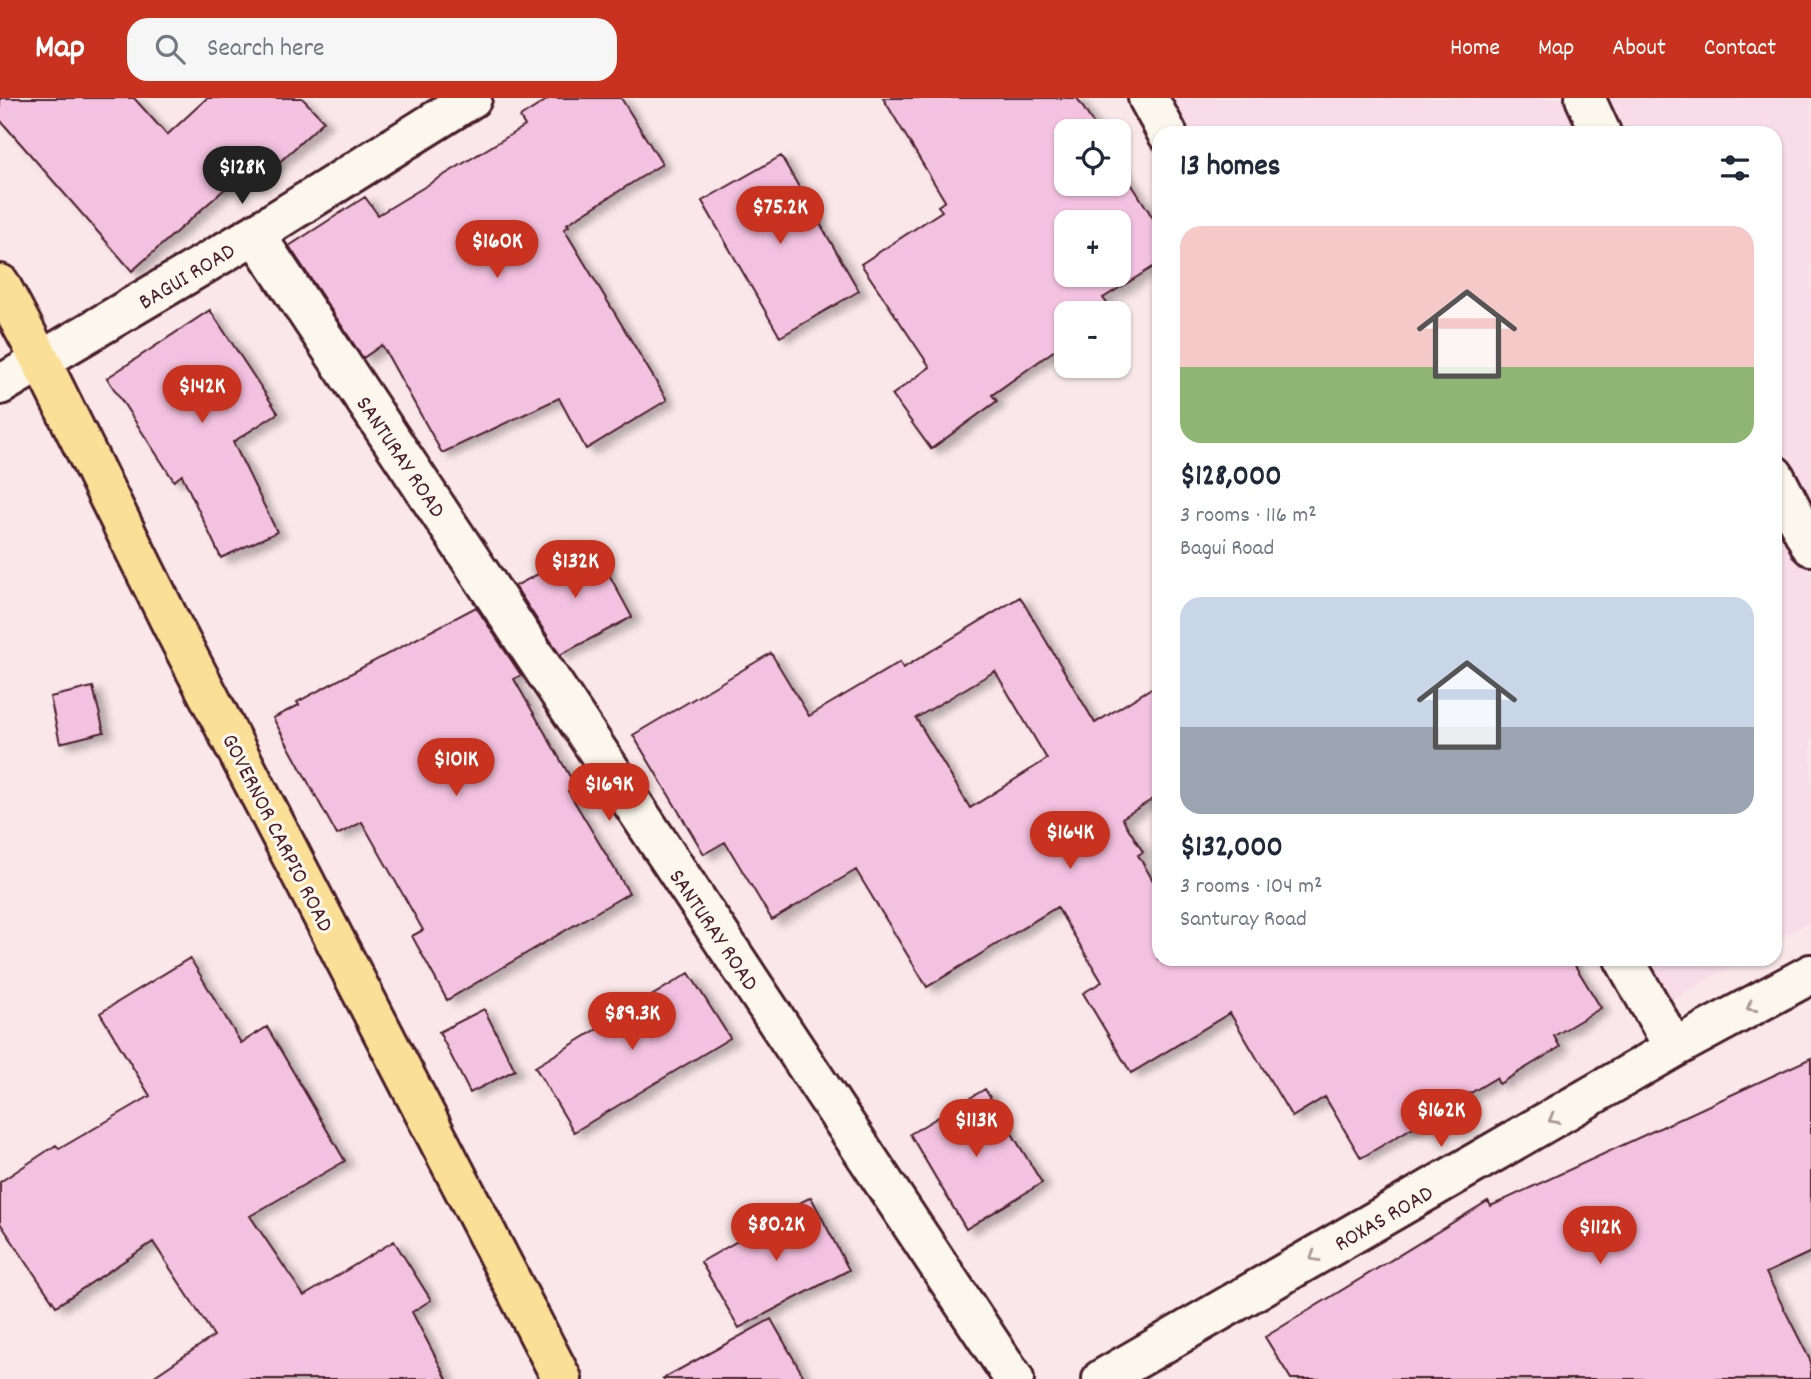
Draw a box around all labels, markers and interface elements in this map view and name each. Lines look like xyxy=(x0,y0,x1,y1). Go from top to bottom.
search box xyxy=(127,18,617,81)
text: Map xyxy=(35,26,85,73)
icon: search xyxy=(151,30,189,68)
text: Search here xyxy=(207,31,325,68)
text: Home xyxy=(1450,32,1500,66)
text: Map xyxy=(1538,32,1574,66)
text: About xyxy=(1612,32,1666,66)
text: Contact xyxy=(1704,32,1776,66)
map controls xyxy=(1054,119,1131,378)
button: locate xyxy=(1054,119,1131,196)
pin: $128K xyxy=(193,146,291,206)
text: 13 homes xyxy=(1180,147,1280,190)
icon: filters xyxy=(1716,149,1754,187)
text: $128K xyxy=(219,152,265,185)
pin: $75.2K xyxy=(723,186,837,246)
text: $75.2K xyxy=(752,192,808,225)
button: + xyxy=(1054,210,1131,287)
pin: $160K xyxy=(448,220,546,280)
text: $160K xyxy=(471,226,523,259)
street label: BAGUI ROAD xyxy=(133,236,242,320)
icon: home xyxy=(1404,271,1530,397)
button: − xyxy=(1054,301,1131,378)
pin: $142K xyxy=(153,366,251,425)
text: $142K xyxy=(179,371,225,404)
street label: SANTURAY ROAD xyxy=(346,390,452,526)
text: $128,000 xyxy=(1180,457,1282,500)
text: 3 rooms · 116 m² xyxy=(1180,500,1317,533)
text: Bagui Road xyxy=(1180,533,1274,566)
pin: $132K xyxy=(526,540,624,600)
text: $132K xyxy=(551,546,599,579)
icon: home xyxy=(1404,642,1530,768)
street label: GOVERNOR CARPIO ROAD xyxy=(212,729,340,939)
pin: $101K xyxy=(407,738,505,798)
text: $101K xyxy=(434,744,478,777)
pin: $169K xyxy=(560,764,658,823)
text: $169K xyxy=(584,769,634,802)
pin: $164K xyxy=(1021,812,1119,871)
text: $164K xyxy=(1046,817,1094,850)
text: $132,000 xyxy=(1180,828,1283,871)
street label: SANTURAY ROAD xyxy=(659,863,765,999)
text: 3 rooms · 104 m² xyxy=(1180,871,1322,904)
text: Santuray Road xyxy=(1180,904,1307,937)
pin: $89.3K xyxy=(575,992,689,1052)
text: $89.3K xyxy=(604,998,660,1031)
one-way arrow xyxy=(1746,998,1758,1012)
pin: $162K xyxy=(1392,1090,1490,1149)
text: $162K xyxy=(1417,1095,1465,1128)
pin: $113K xyxy=(927,1100,1025,1159)
text: $113K xyxy=(955,1105,997,1138)
one-way arrow xyxy=(1548,1110,1561,1123)
street label: ROXAS ROAD xyxy=(1329,1178,1440,1262)
pin: $80.2K xyxy=(719,1204,833,1263)
pin: $112K xyxy=(1551,1206,1649,1266)
text: $80.2K xyxy=(747,1209,805,1242)
text: $112K xyxy=(1579,1212,1621,1245)
one-way arrow xyxy=(1308,1249,1321,1262)

